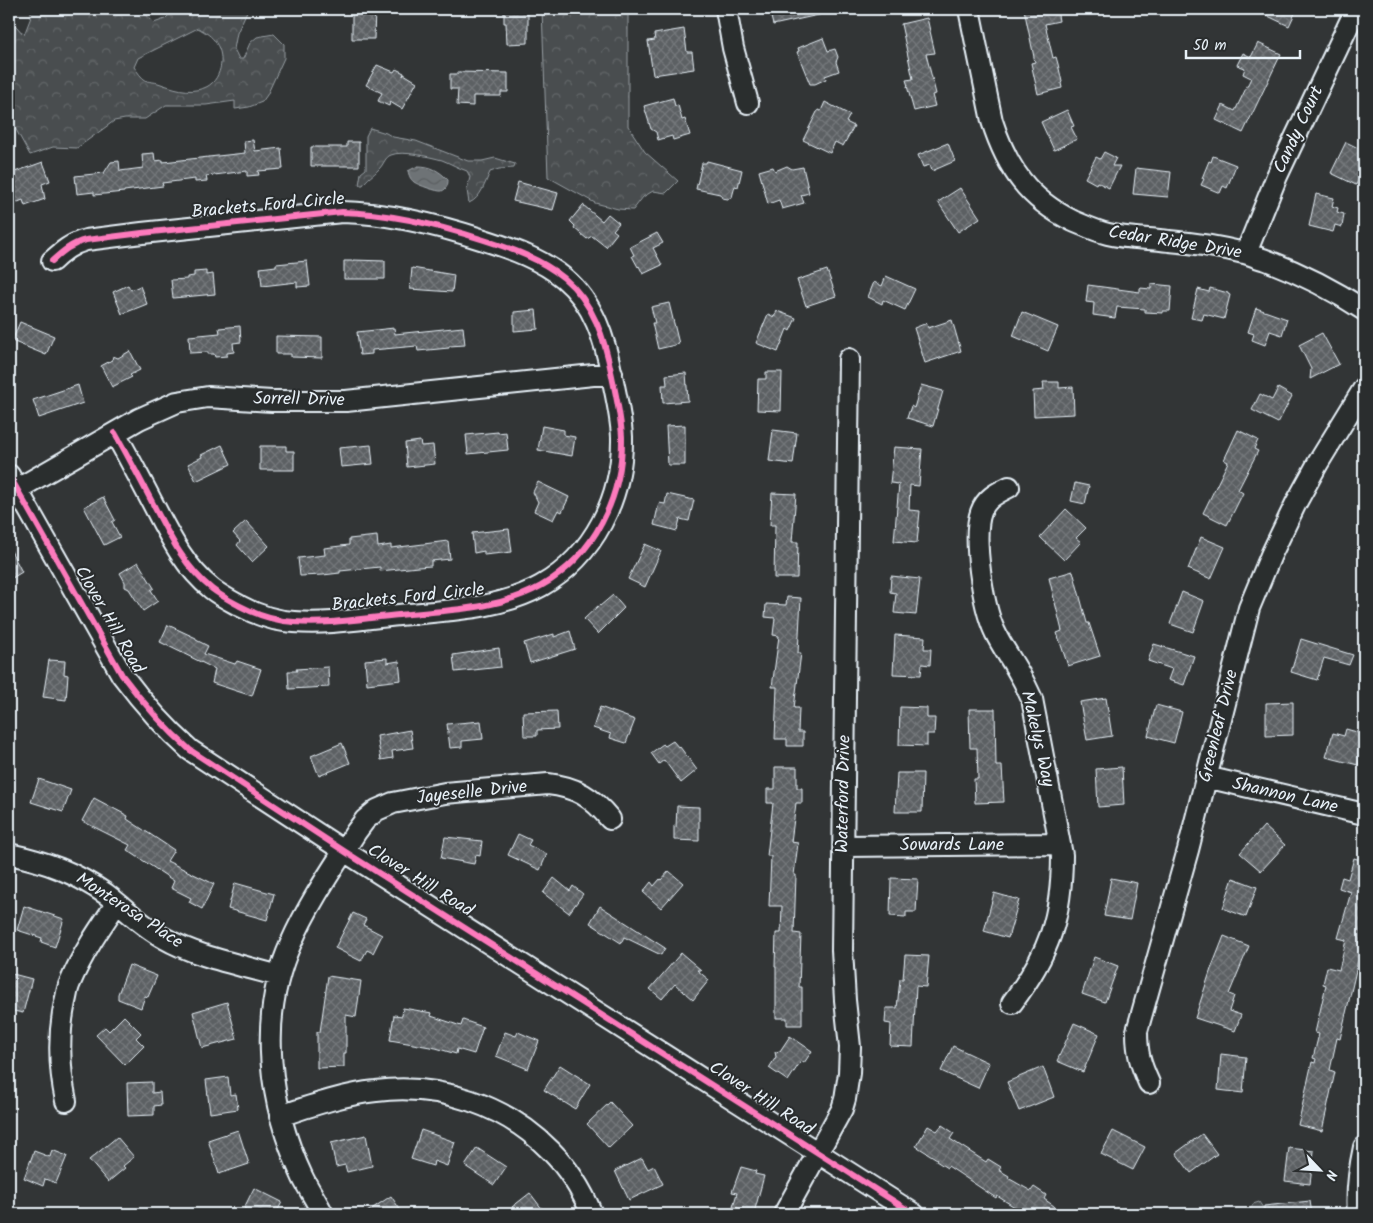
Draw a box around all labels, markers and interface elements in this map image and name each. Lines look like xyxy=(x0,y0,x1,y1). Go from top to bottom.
scale bar xyxy=(1186,28,1299,60)
text: 50 m xyxy=(1193,34,1227,58)
street label: Candy Court xyxy=(1266,80,1332,179)
street label: Brackets Ford Circle xyxy=(190,185,346,227)
street label: Cedar Ridge Drive xyxy=(1106,218,1244,268)
street label: Sorrell Drive xyxy=(253,385,345,415)
street label: Clover Hill Road xyxy=(66,560,152,680)
street label: Brackets Ford Circle xyxy=(330,576,486,620)
street label: Greenleaf Drive xyxy=(1191,667,1247,785)
street label: Makelys Way xyxy=(1012,688,1062,790)
street label: Waterford Drive xyxy=(828,735,860,853)
street label: Shannon Lane xyxy=(1229,770,1341,822)
street label: Jayeselle Drive xyxy=(415,773,529,813)
street label: Sowards Lane xyxy=(900,831,1004,860)
street label: Clover Hill Road xyxy=(361,837,480,926)
street label: Monterosa Place xyxy=(69,865,189,957)
street label: Clover Hill Road xyxy=(702,1054,820,1145)
north arrow xyxy=(1296,1146,1346,1196)
text: N xyxy=(1319,1166,1343,1184)

